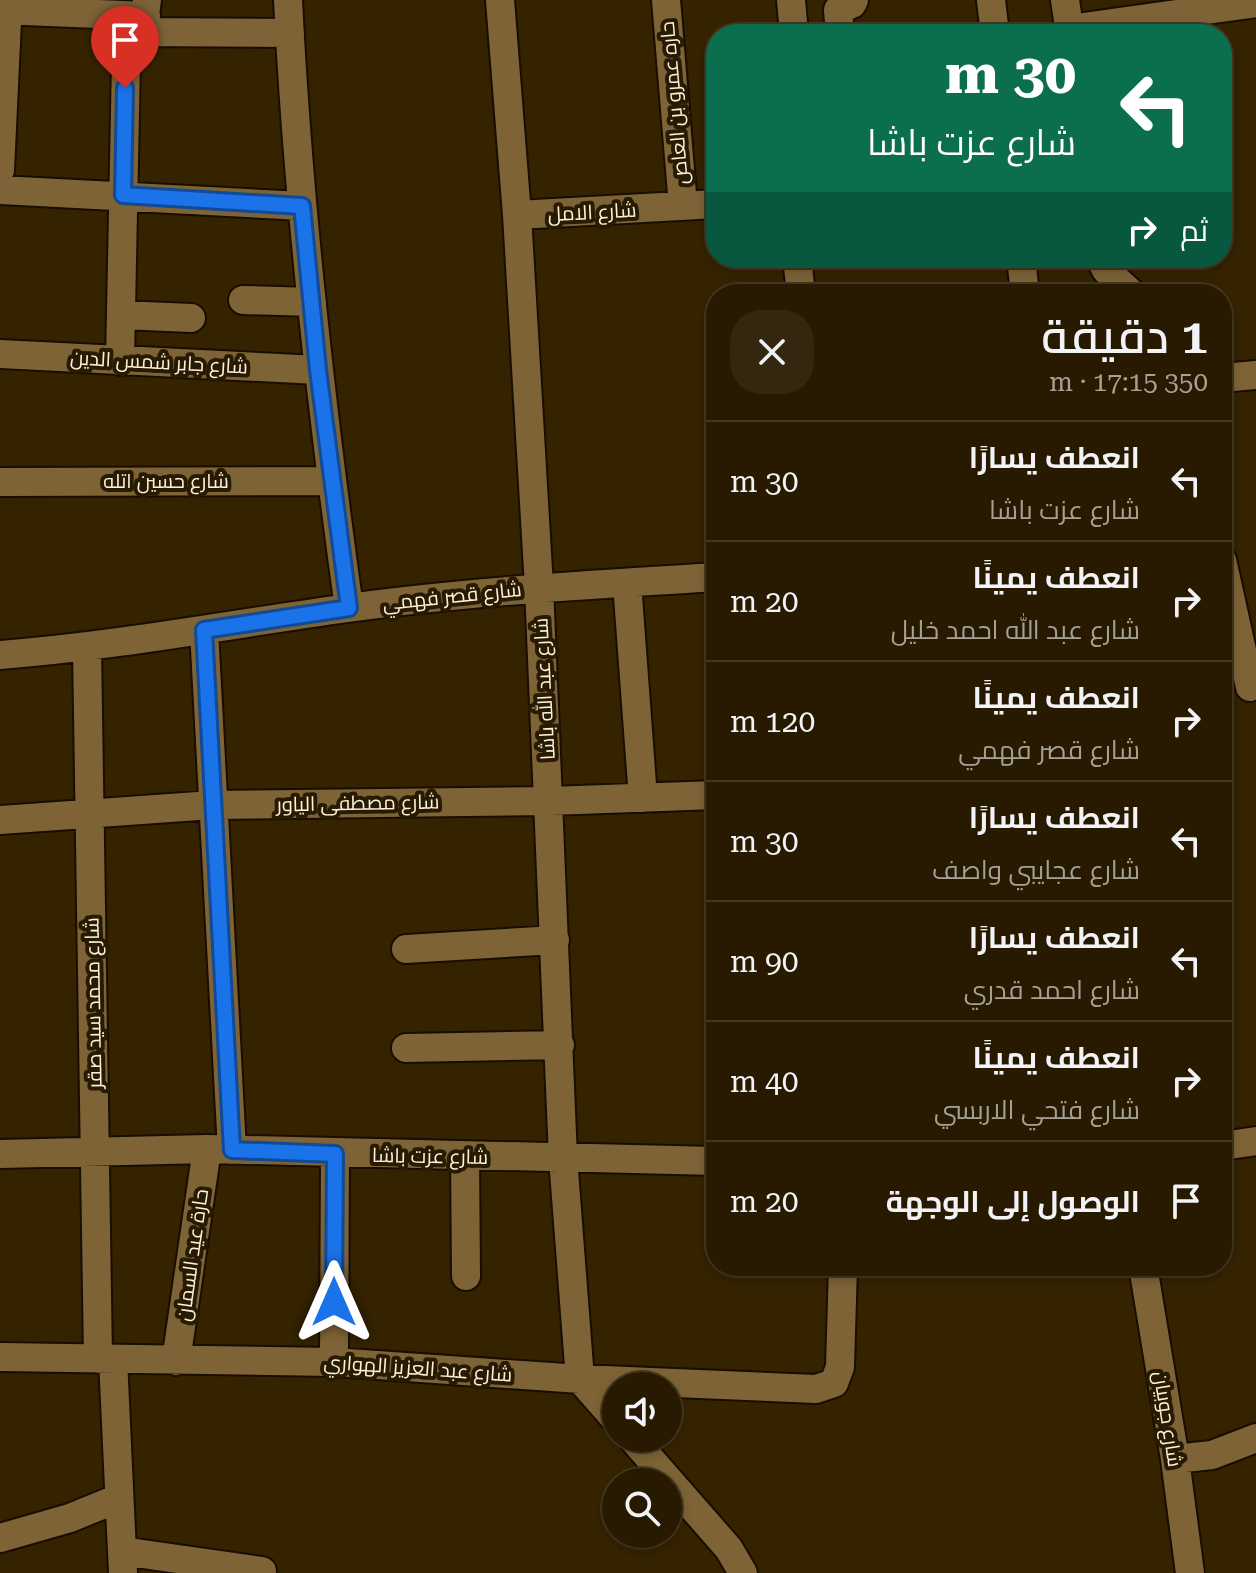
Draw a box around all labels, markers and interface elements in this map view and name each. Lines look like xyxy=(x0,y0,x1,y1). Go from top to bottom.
pin xyxy=(91,6,159,88)
icon: arrive xyxy=(103,18,147,62)
street label: حاره عمرو بن العاص xyxy=(655,20,694,186)
text: 30 m xyxy=(945,41,1076,107)
icon: left xyxy=(1104,56,1208,160)
text: شارع عزت باشا xyxy=(867,122,1076,164)
street label: شارع الامل xyxy=(547,198,637,228)
icon: right xyxy=(1120,208,1164,252)
text: ثم xyxy=(1180,213,1208,248)
text: 1 دقيقة xyxy=(1041,309,1208,365)
button: close xyxy=(730,310,814,394)
street label: شارع جابر شمس الدين xyxy=(69,345,249,381)
text: 350 m · 17:15 xyxy=(1049,367,1208,397)
text: انعطف يسارًا xyxy=(969,440,1140,475)
icon: left xyxy=(1164,459,1208,503)
text: 30 m xyxy=(730,464,799,499)
street label: شارع حسين اتله xyxy=(103,469,229,495)
text: شارع عزت باشا xyxy=(989,495,1140,525)
text: انعطف يمينًا xyxy=(972,560,1140,595)
street label: شارع قصر فهمي xyxy=(381,577,523,619)
icon: right xyxy=(1164,579,1208,623)
text: 20 m xyxy=(730,584,799,619)
text: شارع عبد الله احمد خليل xyxy=(891,615,1140,645)
street label: شارع عبد الله باشا xyxy=(527,617,562,761)
text: انعطف يمينًا xyxy=(972,680,1140,715)
icon: right xyxy=(1164,699,1208,743)
text: 120 m xyxy=(730,704,815,739)
text: شارع قصر فهمي xyxy=(958,735,1140,765)
street label: شارع مصطفى الياور xyxy=(275,790,440,818)
text: انعطف يسارًا xyxy=(969,800,1140,835)
icon: left xyxy=(1164,819,1208,863)
text: 30 m xyxy=(730,824,799,859)
text: شارع عجايبي واصف xyxy=(932,855,1140,885)
street label: شارع محمد سيد صقر xyxy=(80,917,109,1090)
text: انعطف يسارًا xyxy=(969,920,1140,955)
icon: left xyxy=(1164,939,1208,983)
text: 90 m xyxy=(730,944,799,979)
text: شارع احمد قدري xyxy=(964,975,1140,1005)
text: انعطف يمينًا xyxy=(972,1040,1140,1075)
icon: right xyxy=(1164,1059,1208,1103)
text: 40 m xyxy=(730,1064,799,1099)
text: شارع فتحي الاربسي xyxy=(934,1095,1140,1125)
street label: شارع عزت باشا xyxy=(372,1143,488,1171)
icon: arrive xyxy=(1164,1179,1208,1223)
text: 20 m xyxy=(730,1184,799,1219)
text: الوصول إلى الوجهة xyxy=(886,1184,1140,1219)
street label: حارة عيد السمان xyxy=(171,1187,214,1323)
position arrow xyxy=(292,1260,376,1344)
street label: شارع عبد العزيز الهواري xyxy=(323,1349,513,1391)
street label: شارع جوبيان xyxy=(1147,1369,1187,1469)
map controls xyxy=(602,1372,682,1548)
button: sound xyxy=(602,1372,682,1452)
button: search xyxy=(602,1468,682,1548)

